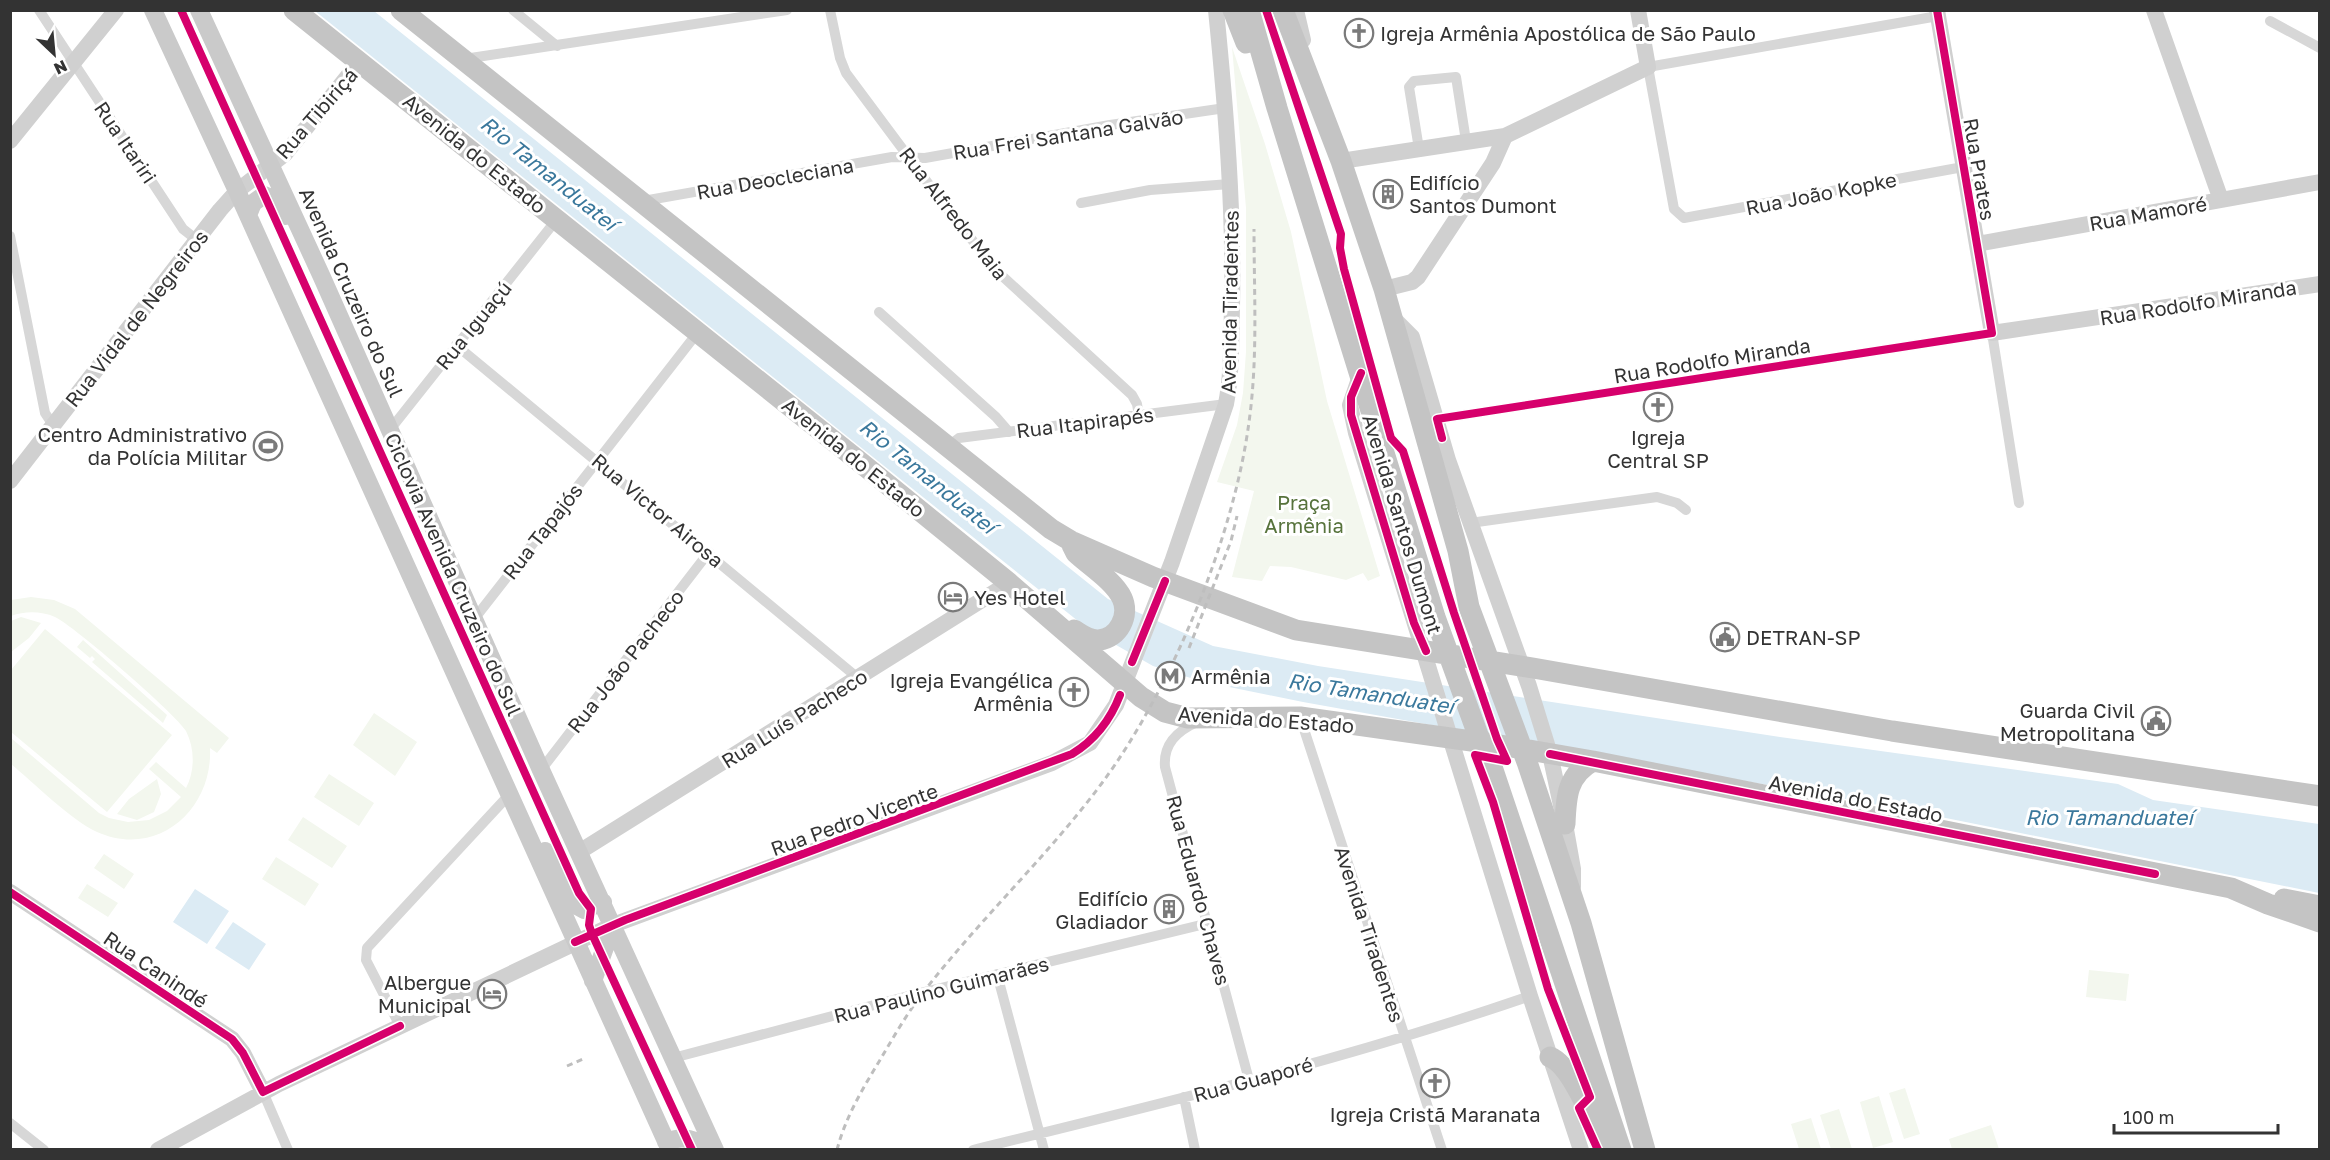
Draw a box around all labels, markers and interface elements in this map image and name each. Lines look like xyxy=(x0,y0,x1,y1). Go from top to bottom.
church icon: Igreja Armênia Apostólica de São Paulo xyxy=(1343,17,1375,49)
place label: Igreja Armênia Apostólica de São Paulo xyxy=(1380,21,1756,45)
north arrow xyxy=(24,24,84,84)
text: N xyxy=(51,56,70,79)
street label: Rua Tibiriçá xyxy=(270,63,362,163)
street label: Avenida do Estado xyxy=(399,88,551,218)
street label: Rua Itariri xyxy=(90,97,162,187)
street label: Rua Frei Santana Galvão xyxy=(951,104,1185,164)
water label: Rio Tamanduateí xyxy=(476,110,626,239)
street label: Rua Prates xyxy=(1959,116,2001,222)
street label: Rua Alfredo Maia xyxy=(895,142,1013,284)
street label: Rua Deocleciana xyxy=(695,152,855,204)
street label: Rua João Kopke xyxy=(1744,167,1898,219)
place label: Edifício Santos Dumont xyxy=(1409,170,1557,217)
building icon: Edifício Santos Dumont xyxy=(1372,178,1404,210)
street label: Avenida Cruzeiro do Sul xyxy=(295,184,409,400)
street label: Rua Mamoré xyxy=(2087,191,2209,235)
street label: Avenida Tiradentes xyxy=(1215,210,1243,394)
street label: Rua Vidal de Negreiros xyxy=(59,225,213,411)
street label: Rua Rodolfo Miranda xyxy=(2098,275,2298,329)
street label: Rua Iguaçú xyxy=(430,276,516,374)
street label: Rua Rodolfo Miranda xyxy=(1612,333,1812,387)
church icon: Igreja Central SP xyxy=(1642,391,1674,423)
street label: Avenida do Estado xyxy=(778,392,930,522)
street label: Rua Itapirapés xyxy=(1015,402,1155,442)
street label: Avenida Santos Dumont xyxy=(1358,411,1448,637)
water label: Rio Tamanduateí xyxy=(855,413,1005,542)
place label: Centro Administrativo da Polícia Militar xyxy=(37,422,247,469)
place label: Igreja Central SP xyxy=(1607,425,1709,472)
street label: Ciclovia Avenida Cruzeiro do Sul xyxy=(381,429,527,719)
sports icon: Centro Administrativo da Polícia Militar xyxy=(252,430,284,462)
street label: Rua Victor Airosa xyxy=(587,448,729,572)
street label: Rua Tapajós xyxy=(497,478,587,584)
park label: Praça Armênia xyxy=(1264,490,1344,537)
hotel icon: Yes Hotel xyxy=(937,581,969,613)
street label: Rua João Pacheco xyxy=(562,585,688,737)
place label: Yes Hotel xyxy=(974,585,1066,609)
public building icon: DETRAN-SP xyxy=(1709,621,1741,653)
place label: DETRAN-SP xyxy=(1746,625,1861,649)
metro station icon: Armênia xyxy=(1154,660,1186,692)
street label: Rua Luís Pacheco xyxy=(717,663,871,773)
place label: Armênia xyxy=(1191,664,1270,688)
water label: Rio Tamanduateí xyxy=(1286,667,1461,720)
place label: Igreja Evangélica Armênia xyxy=(890,668,1053,715)
church icon: Igreja Evangélica Armênia xyxy=(1058,676,1090,708)
place label: Guarda Civil Metropolitana xyxy=(2000,698,2135,745)
street label: Avenida do Estado xyxy=(1177,701,1355,737)
public building icon: Guarda Civil Metropolitana xyxy=(2140,705,2172,737)
street label: Avenida do Estado xyxy=(1767,769,1945,827)
street label: Rua Pedro Vicente xyxy=(767,778,941,860)
street label: Rua Eduardo Chaves xyxy=(1162,792,1236,988)
water label: Rio Tamanduateí xyxy=(2025,804,2198,830)
street label: Avenida Tiradentes xyxy=(1330,843,1410,1025)
place label: Edifício Gladiador xyxy=(1055,886,1148,933)
building icon: Edifício Gladiador xyxy=(1153,893,1185,925)
street label: Rua Canindé xyxy=(99,925,213,1013)
street label: Rua Paulino Guimarães xyxy=(831,951,1051,1027)
place label: Albergue Municipal xyxy=(378,970,471,1017)
hotel icon: Albergue Municipal xyxy=(476,978,508,1010)
street label: Rua Guaporé xyxy=(1191,1052,1315,1106)
church icon: Igreja Cristã Maranata xyxy=(1419,1067,1451,1099)
scale bar xyxy=(2114,1097,2278,1135)
place label: Igreja Cristã Maranata xyxy=(1329,1102,1541,1126)
text: 100 m xyxy=(2123,1106,2174,1128)

